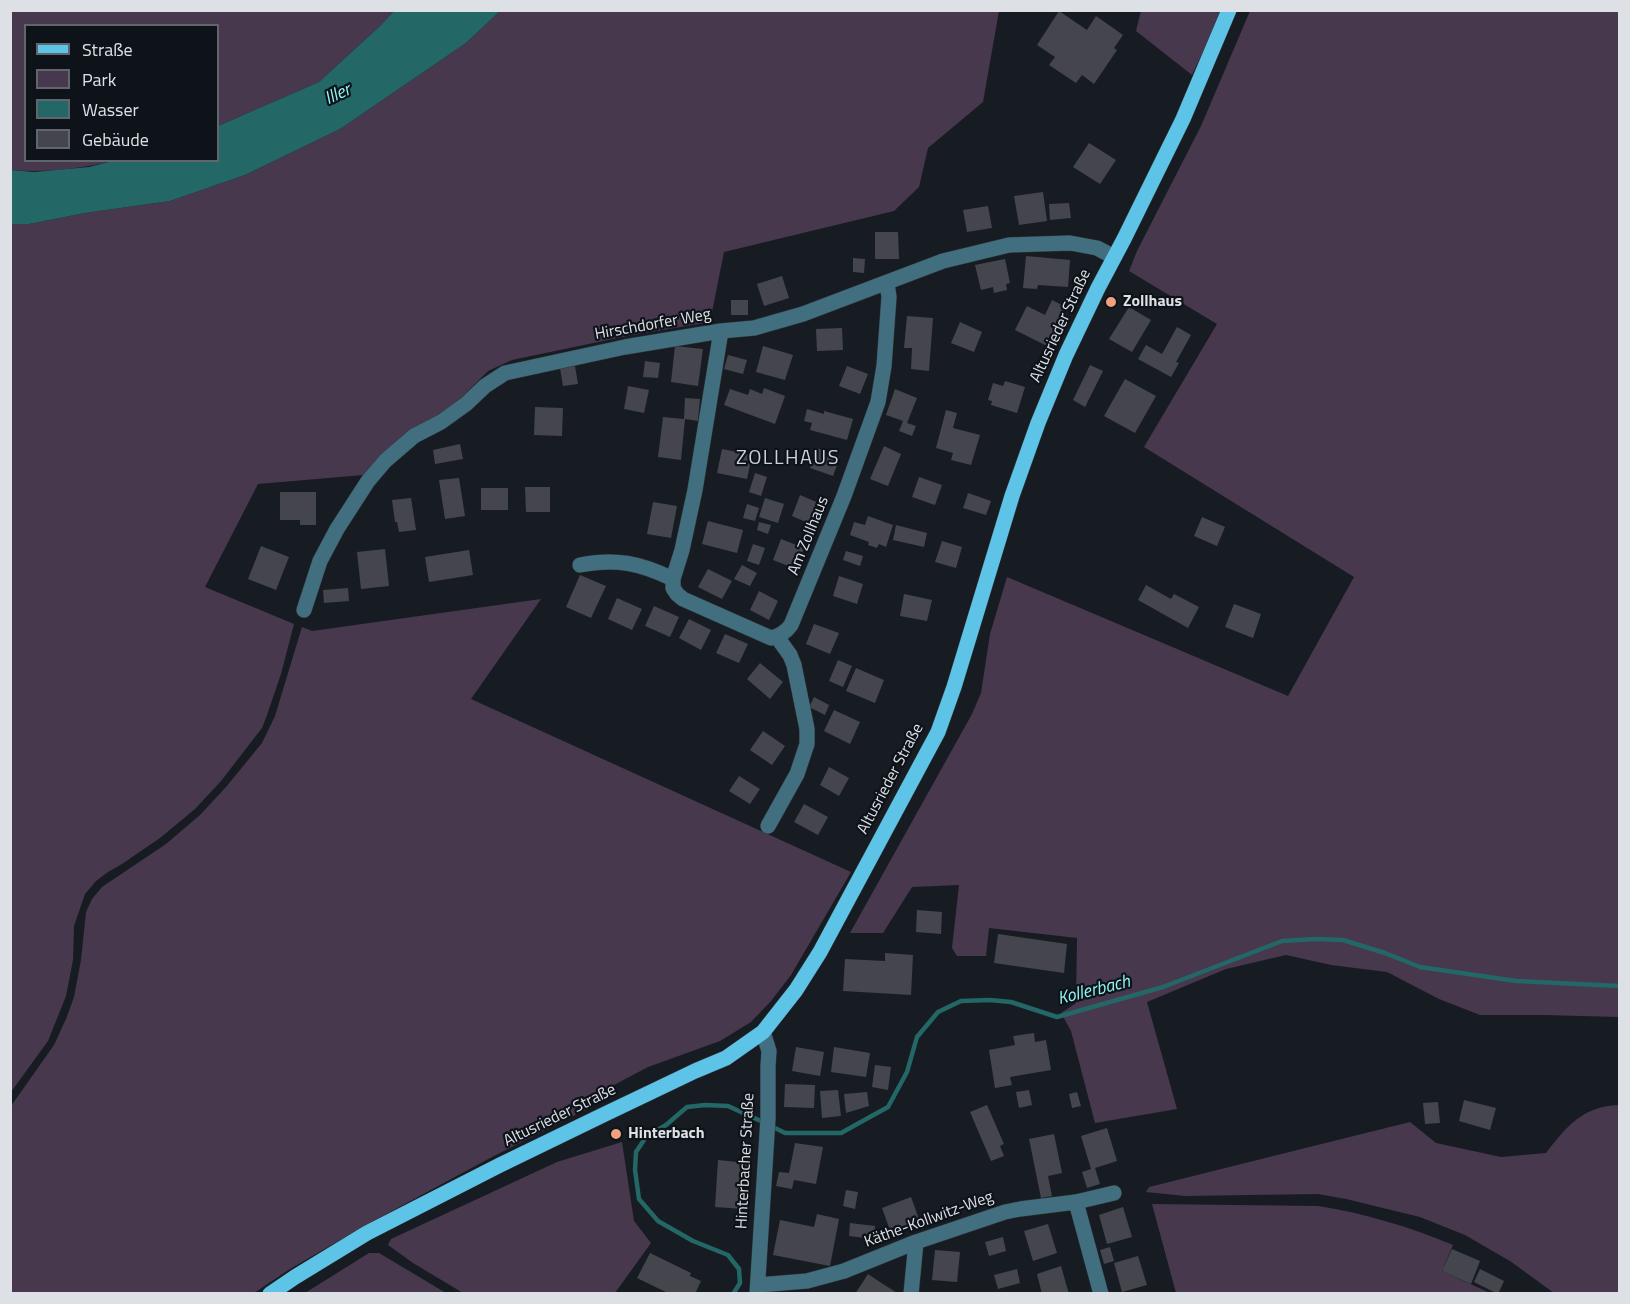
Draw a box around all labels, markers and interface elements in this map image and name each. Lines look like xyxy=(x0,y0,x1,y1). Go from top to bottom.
legend xyxy=(24,24,219,162)
text: Straße xyxy=(82,36,133,63)
text: Park xyxy=(82,66,116,93)
water label: Iller xyxy=(322,80,354,110)
text: Wasser xyxy=(82,96,139,123)
text: Gebäude xyxy=(82,126,149,153)
street label: Altusrieder Straße xyxy=(1026,266,1096,386)
place label: Zollhaus xyxy=(1123,292,1182,312)
marker: Zollhaus xyxy=(1104,295,1118,309)
street label: Hirschdorfer Weg xyxy=(593,305,713,345)
district label: ZOLLHAUS xyxy=(736,447,840,471)
street label: Am Zollhaus xyxy=(785,494,833,578)
street label: Altusrieder Straße xyxy=(854,720,928,838)
water label: Kollerbach xyxy=(1056,972,1132,1010)
street label: Altusrieder Straße xyxy=(501,1081,619,1151)
street label: Hinterbacher Straße xyxy=(733,1093,759,1229)
place label: Hinterbach xyxy=(628,1124,705,1144)
marker: Hinterbach xyxy=(609,1127,623,1141)
street label: Käthe-Kollwitz-Weg xyxy=(862,1188,996,1252)

